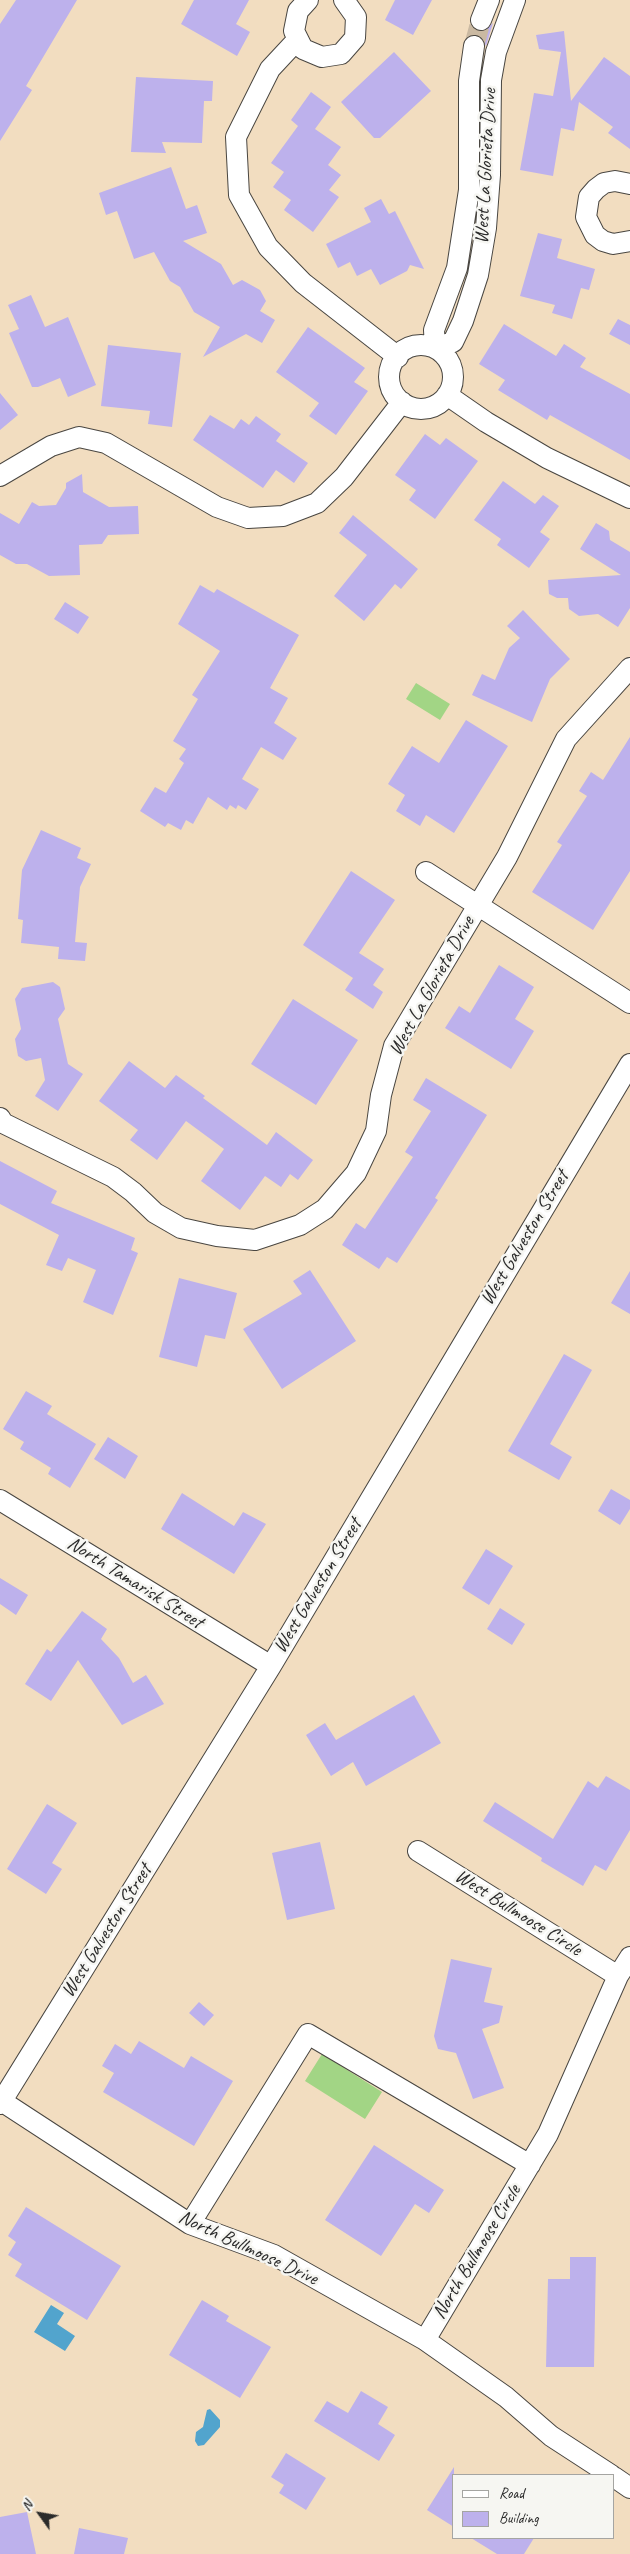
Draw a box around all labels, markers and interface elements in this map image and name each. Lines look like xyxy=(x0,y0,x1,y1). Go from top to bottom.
street label: West La Glorieta Drive xyxy=(470,88,502,244)
street label: West La Glorieta Drive xyxy=(384,912,480,1060)
street label: West Galveston Street xyxy=(476,1167,574,1309)
street label: West Galveston Street xyxy=(269,1515,367,1657)
street label: North Tamarisk Street xyxy=(63,1532,207,1634)
street label: West Galveston Street xyxy=(56,1860,158,2002)
street label: West Bullmoose Circle xyxy=(450,1864,586,1962)
street label: North Bullmoose Circle xyxy=(427,2181,527,2323)
street label: North Bullmoose Drive xyxy=(175,2205,321,2291)
legend xyxy=(452,2474,615,2539)
text: Road xyxy=(499,2484,524,2503)
north arrow xyxy=(15,2489,65,2539)
text: N xyxy=(17,2498,36,2514)
text: Building xyxy=(499,2509,538,2528)

